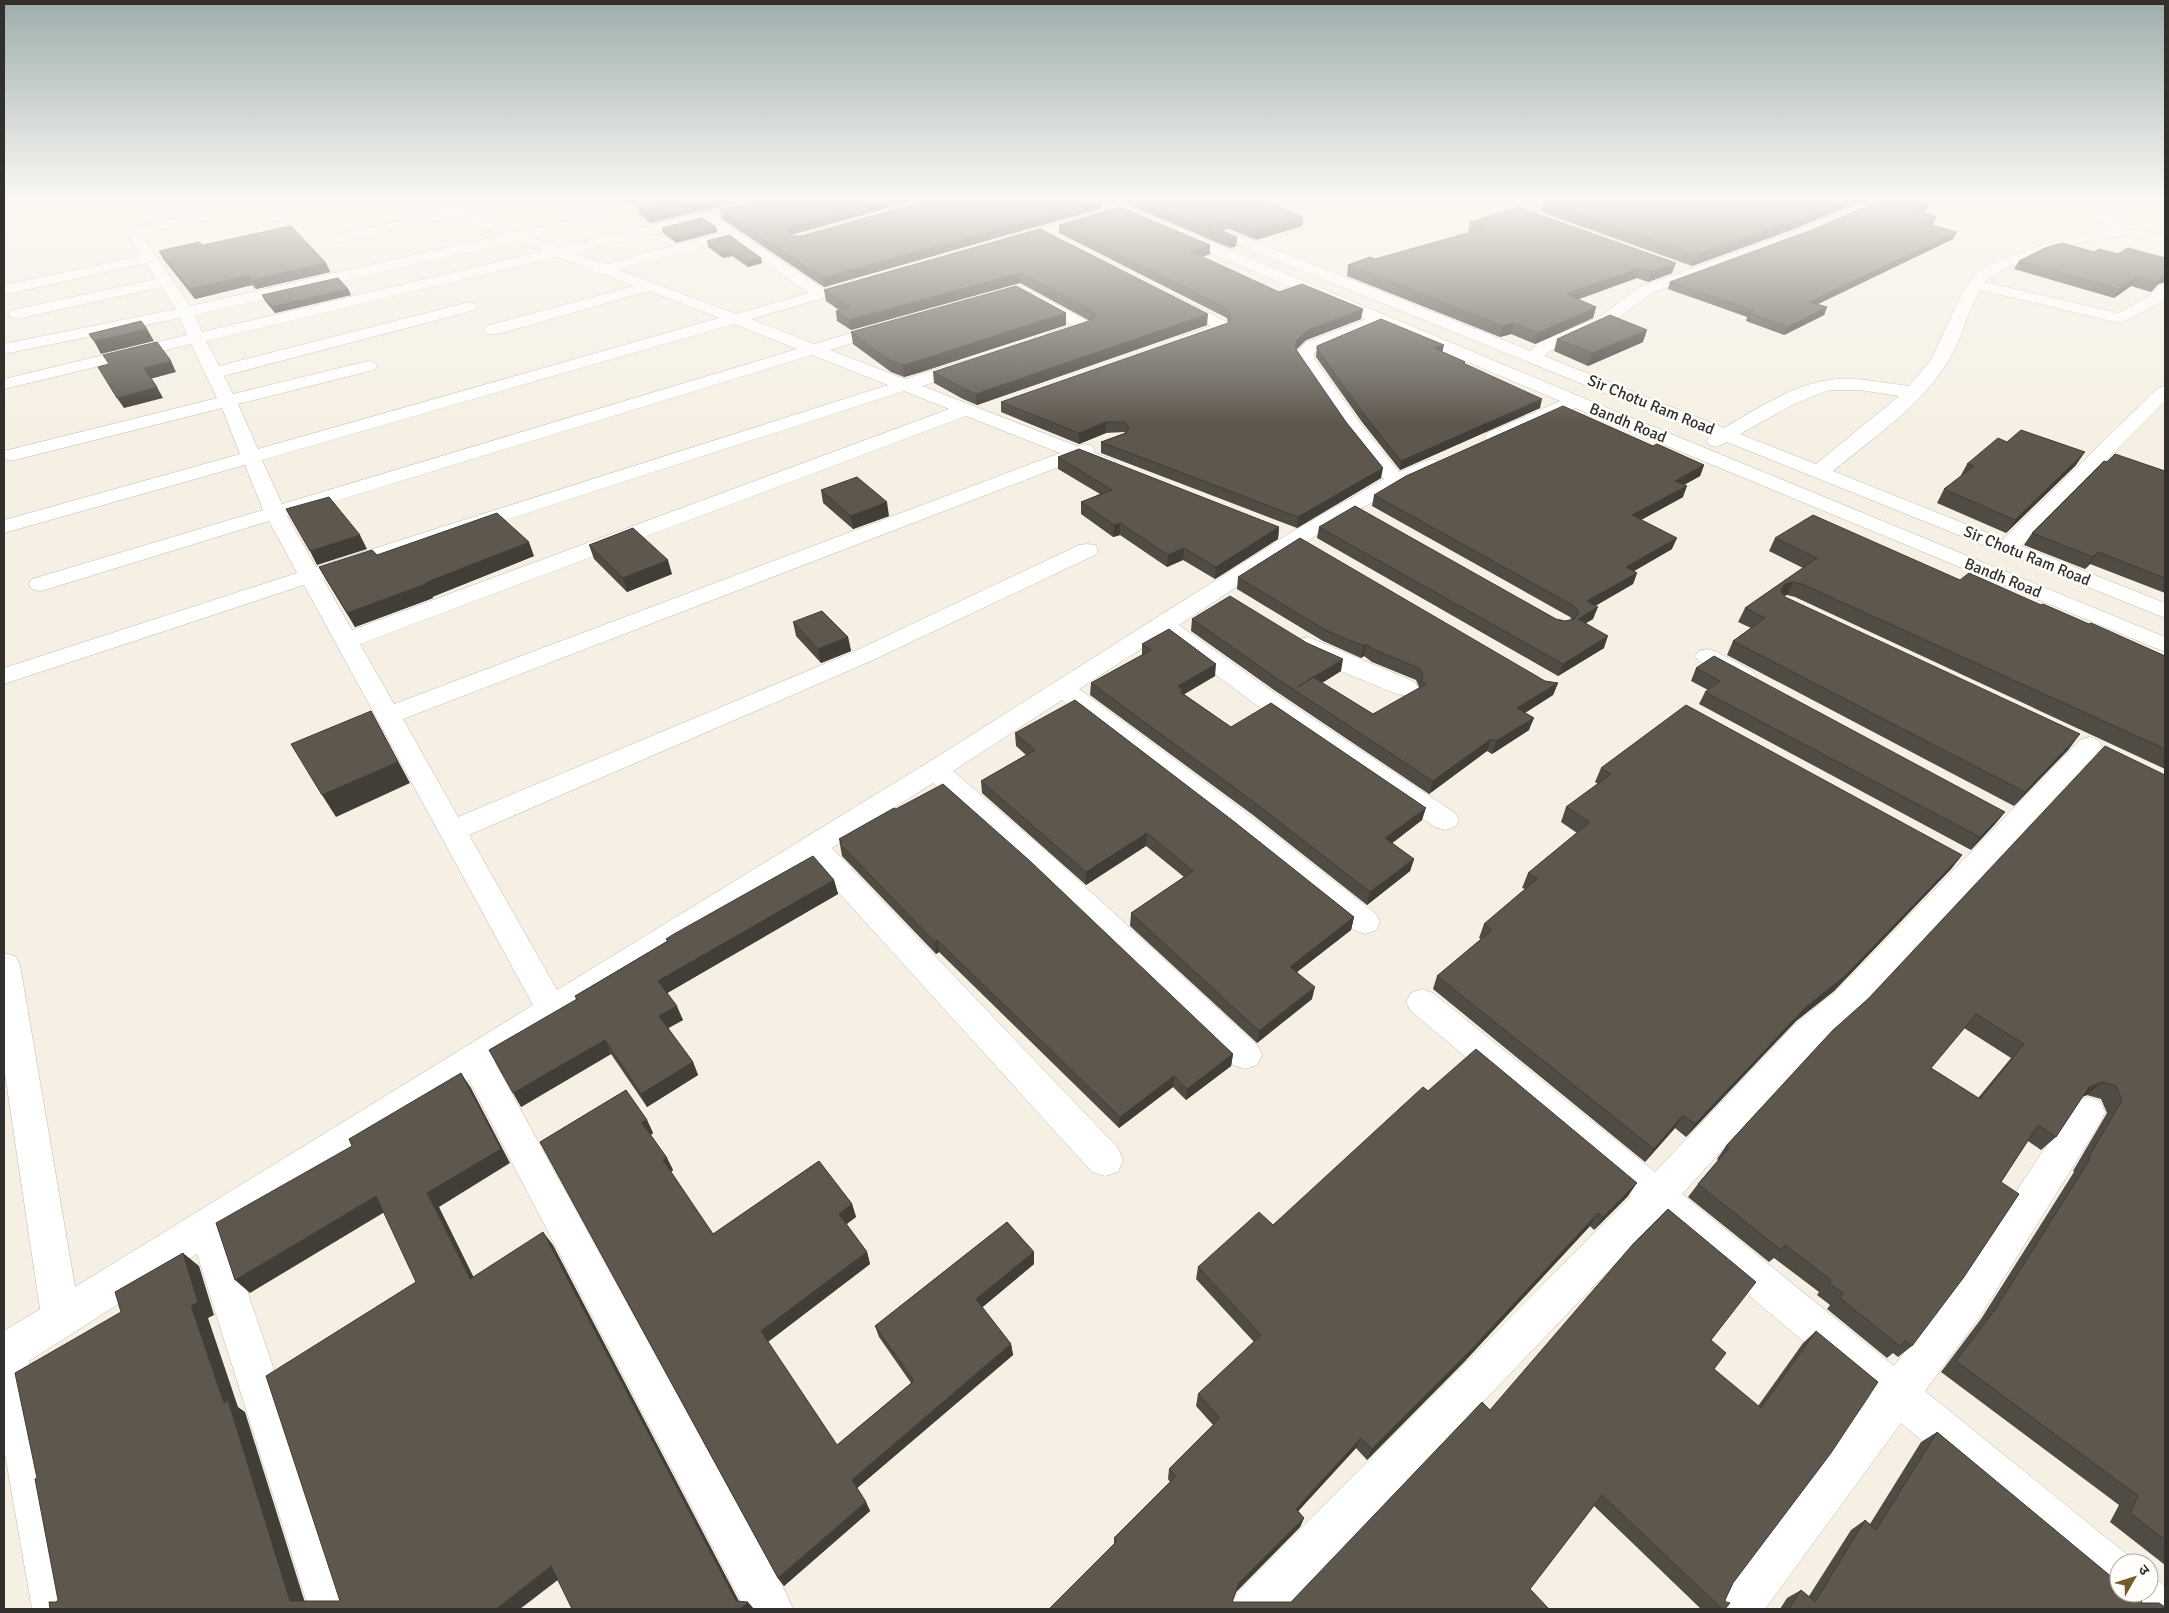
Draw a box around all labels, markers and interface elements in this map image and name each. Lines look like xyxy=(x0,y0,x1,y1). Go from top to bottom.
street label: Sir Chotu Ram Road xyxy=(1585,370,1717,440)
street label: Bandh Road xyxy=(1586,398,1670,448)
street label: Sir Chotu Ram Road xyxy=(1961,521,2093,591)
street label: Bandh Road xyxy=(1961,553,2045,603)
north arrow xyxy=(2109,1553,2159,1603)
text: उ xyxy=(2135,1562,2153,1579)

